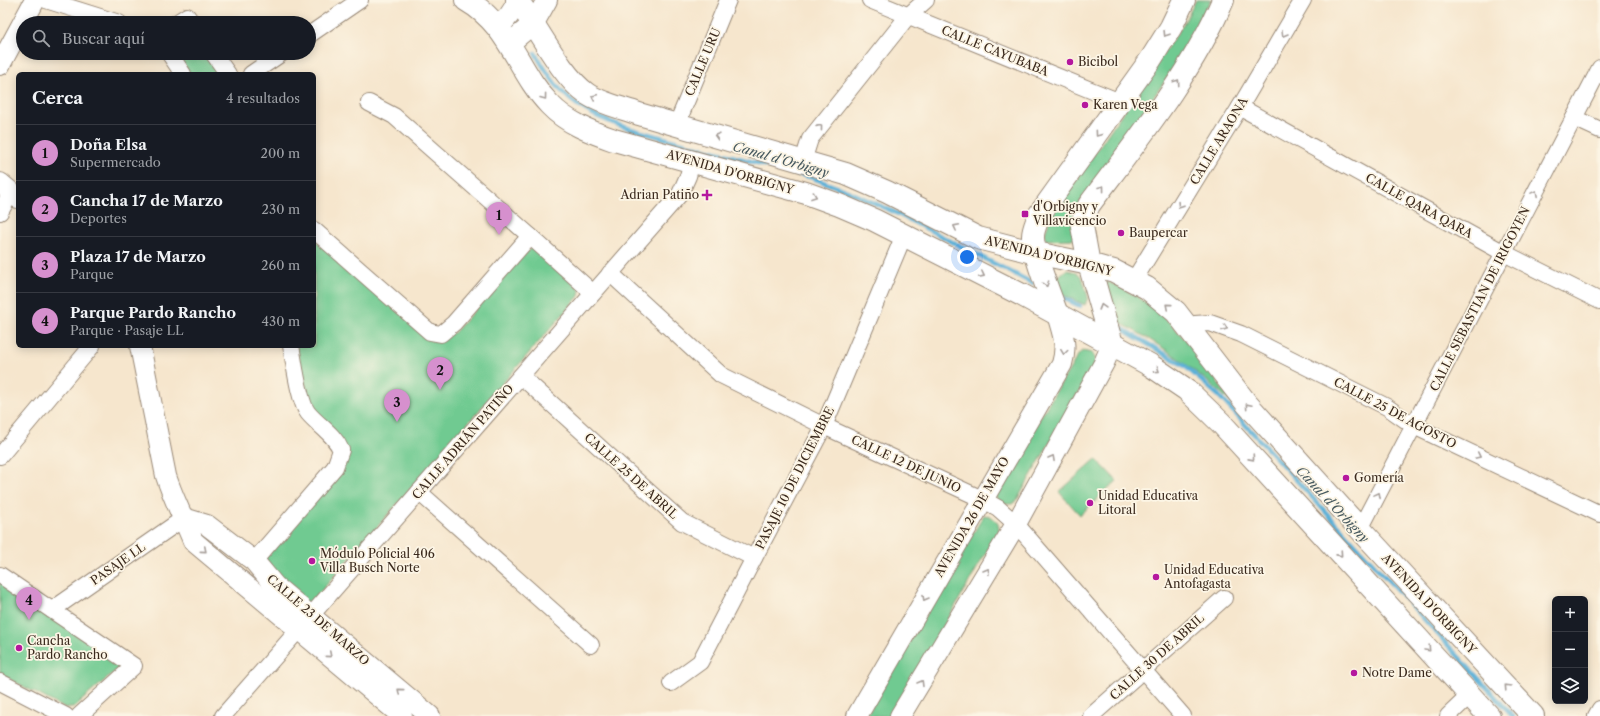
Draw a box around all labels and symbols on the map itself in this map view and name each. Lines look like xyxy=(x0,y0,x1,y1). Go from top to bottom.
street label: CALLE CAYUBABA xyxy=(939,22,1052,79)
street label: CALLE URU xyxy=(681,26,724,98)
one-way arrow xyxy=(1164,30,1171,37)
one-way arrow xyxy=(1281,30,1288,37)
place label: Bicibol xyxy=(1078,54,1119,69)
marker: Bicibol xyxy=(1065,57,1075,67)
one-way arrow xyxy=(1172,79,1180,86)
one-way arrow xyxy=(539,93,546,100)
street label: CALLE ARAONA xyxy=(1186,93,1251,187)
one-way arrow xyxy=(590,94,598,102)
place label: Karen Vega xyxy=(1093,97,1158,112)
marker: Karen Vega xyxy=(1080,100,1090,110)
one-way arrow xyxy=(816,124,823,131)
one-way arrow xyxy=(1095,130,1102,137)
one-way arrow xyxy=(714,132,721,141)
water label: Canal d'Orbigny xyxy=(731,138,831,180)
street label: AVENIDA D'ORBIGNY xyxy=(664,146,796,197)
street label: CALLE QARA QARA xyxy=(1363,170,1476,242)
one-way arrow xyxy=(1097,185,1104,192)
place label: Adrian Patiño xyxy=(620,187,699,202)
marker: Adrian Patiño xyxy=(702,190,712,200)
one-way arrow xyxy=(1530,190,1538,197)
one-way arrow xyxy=(810,191,817,199)
place label: d'Orbigny y Villavicencio xyxy=(1032,199,1106,228)
one-way arrow xyxy=(1177,201,1185,208)
pin: 1 xyxy=(486,202,512,235)
street label: CALLE SEBASTIAN DE IRIGOYEN xyxy=(1426,204,1533,394)
marker: d'Orbigny y Villavicencio xyxy=(1020,209,1030,219)
one-way arrow xyxy=(953,224,960,232)
place label: Baupercar xyxy=(1129,225,1188,240)
marker: Baupercar xyxy=(1116,228,1126,238)
street label: AVENIDA D'ORBIGNY xyxy=(982,232,1115,279)
your location xyxy=(957,247,977,267)
one-way arrow xyxy=(978,270,985,278)
one-way arrow xyxy=(1042,280,1050,287)
one-way arrow xyxy=(1098,303,1107,310)
one-way arrow xyxy=(1166,304,1173,311)
one-way arrow xyxy=(1222,324,1229,332)
one-way arrow xyxy=(1060,349,1069,355)
pin: 2 xyxy=(427,357,453,390)
one-way arrow xyxy=(1153,365,1160,372)
street label: CALLE 25 DE AGOSTO xyxy=(1331,374,1459,451)
street label: CALLE ADRIÁN PATIÑO xyxy=(408,381,517,502)
pin: 3 xyxy=(384,389,410,422)
one-way arrow xyxy=(1246,403,1253,411)
street label: PASAJE 10 DE DICIEMBRE xyxy=(752,404,837,552)
street label: CALLE 25 DE ABRIL xyxy=(581,430,681,522)
street label: CALLE 12 DE JUNIO xyxy=(849,432,964,496)
one-way arrow xyxy=(1474,451,1482,459)
one-way arrow xyxy=(1248,453,1255,460)
street label: AVENIDA 26 DE MAYO xyxy=(930,454,1012,580)
one-way arrow xyxy=(1047,455,1054,462)
water label: Canal d'Orbigny xyxy=(1293,462,1373,546)
place label: Gomería xyxy=(1354,470,1405,485)
marker: Gomería xyxy=(1341,473,1351,483)
place label: Unidad Educativa Litoral xyxy=(1098,488,1199,517)
one-way arrow xyxy=(1373,491,1381,499)
marker: Unidad Educativa Litoral xyxy=(1085,498,1095,508)
street label: PASAJE LL xyxy=(87,539,148,588)
one-way arrow xyxy=(199,545,207,552)
place label: Módulo Policial 406 Villa Busch Norte xyxy=(319,546,435,575)
one-way arrow xyxy=(1335,549,1342,556)
street label: AVENIDA D'ORBIGNY xyxy=(1378,550,1480,657)
marker: Módulo Policial 406 Villa Busch Norte xyxy=(307,556,317,566)
place label: Unidad Educativa Antofagasta xyxy=(1163,562,1265,591)
one-way arrow xyxy=(983,568,990,575)
street label: CALLE 23 DE MARZO xyxy=(264,571,373,668)
marker: Unidad Educativa Antofagasta xyxy=(1151,572,1161,582)
pin: 4 xyxy=(16,587,42,620)
one-way arrow xyxy=(922,594,929,601)
street label: CALLE 30 DE ABRIL xyxy=(1106,610,1207,703)
place label: Cancha Pardo Rancho xyxy=(27,633,108,662)
marker: Cancha Pardo Rancho xyxy=(14,643,24,653)
one-way arrow xyxy=(1423,645,1430,652)
one-way arrow xyxy=(325,651,332,658)
place label: Notre Dame xyxy=(1362,665,1432,680)
marker: Notre Dame xyxy=(1349,668,1359,678)
one-way arrow xyxy=(916,680,923,687)
one-way arrow xyxy=(1504,685,1511,692)
one-way arrow xyxy=(398,688,405,695)

